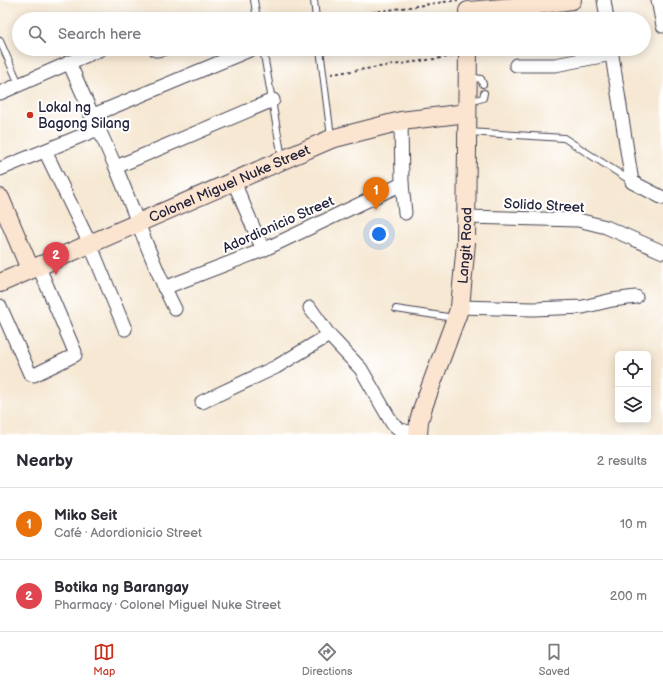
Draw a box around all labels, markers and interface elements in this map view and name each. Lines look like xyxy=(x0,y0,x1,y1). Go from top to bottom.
search box xyxy=(12,12,651,56)
icon: search xyxy=(26,23,48,45)
text: Search here xyxy=(58,25,141,44)
place label: Lokal ng Bagong Silang xyxy=(38,99,130,132)
marker: Lokal ng Bagong Silang xyxy=(25,110,35,120)
street label: Colonel Miguel Nuke Street xyxy=(146,141,313,226)
pin: 1 xyxy=(363,177,389,210)
street label: Adordionicio Street xyxy=(220,192,337,257)
street label: Solido Street xyxy=(503,195,585,216)
street label: Langit Road xyxy=(454,207,475,285)
your location xyxy=(369,224,389,244)
pin: 2 xyxy=(43,242,69,275)
map controls xyxy=(615,351,651,423)
button: locate xyxy=(615,351,651,387)
button: layers xyxy=(615,387,651,423)
text: Nearby xyxy=(16,451,73,471)
text: 2 results xyxy=(597,453,647,469)
text: Miko Seit xyxy=(54,506,117,525)
text: 1 xyxy=(26,516,32,532)
text: 10 m xyxy=(620,516,647,532)
text: Café · Adordionicio Street xyxy=(54,525,202,541)
text: Botika ng Barangay xyxy=(54,578,189,597)
text: 2 xyxy=(25,588,33,604)
text: 200 m xyxy=(610,588,647,604)
text: Pharmacy · Colonel Miguel Nuke Street xyxy=(54,597,281,613)
tab: Map xyxy=(93,641,115,678)
tab: Directions xyxy=(302,641,352,678)
tab: Saved xyxy=(539,641,570,678)

